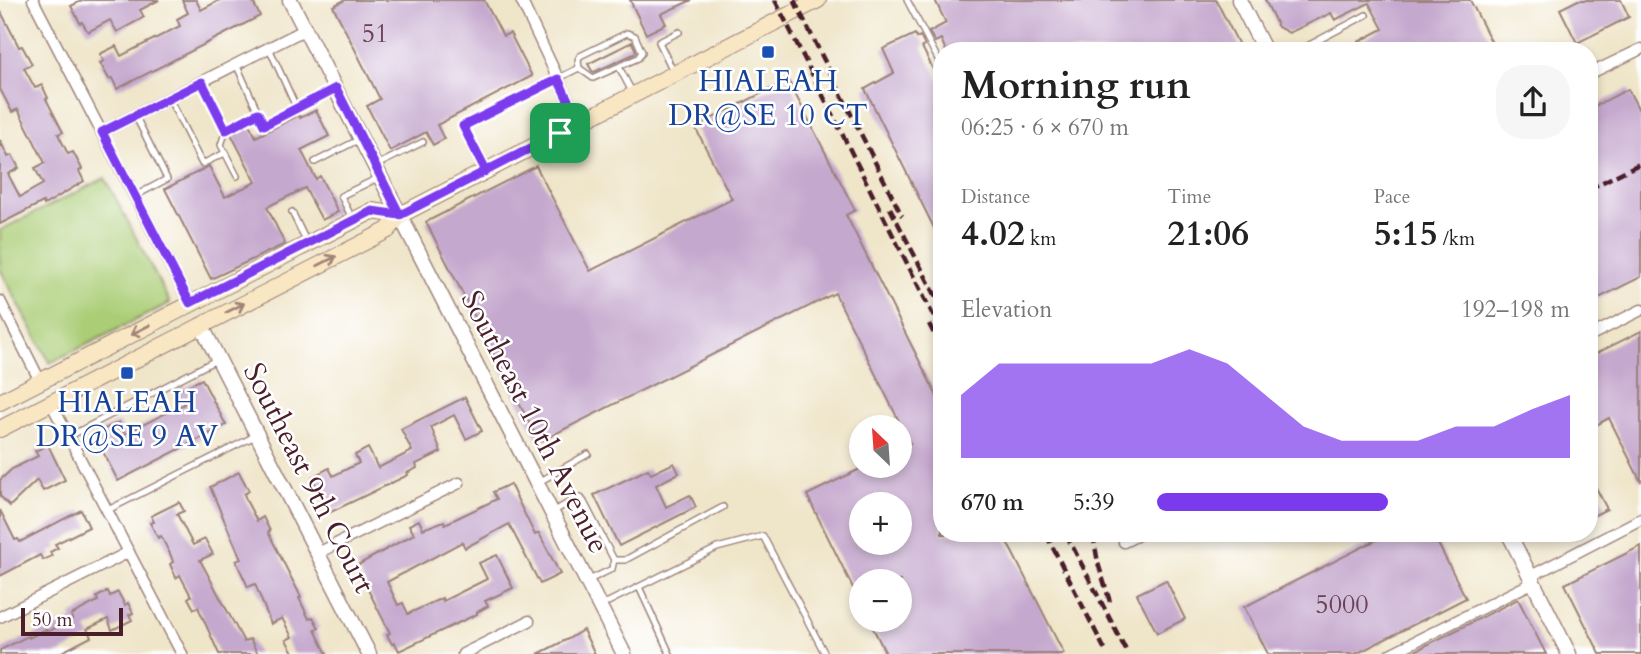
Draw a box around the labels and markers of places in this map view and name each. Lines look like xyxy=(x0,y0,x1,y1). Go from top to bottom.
marker: HIALEAH DR@SE 10 CT xyxy=(760,44,776,60)
place label: HIALEAH DR@SE 10 CT xyxy=(668,61,868,136)
pin xyxy=(530,103,590,163)
marker: HIALEAH DR@SE 9 AV xyxy=(119,365,135,381)
place label: HIALEAH DR@SE 9 AV xyxy=(36,382,218,457)

